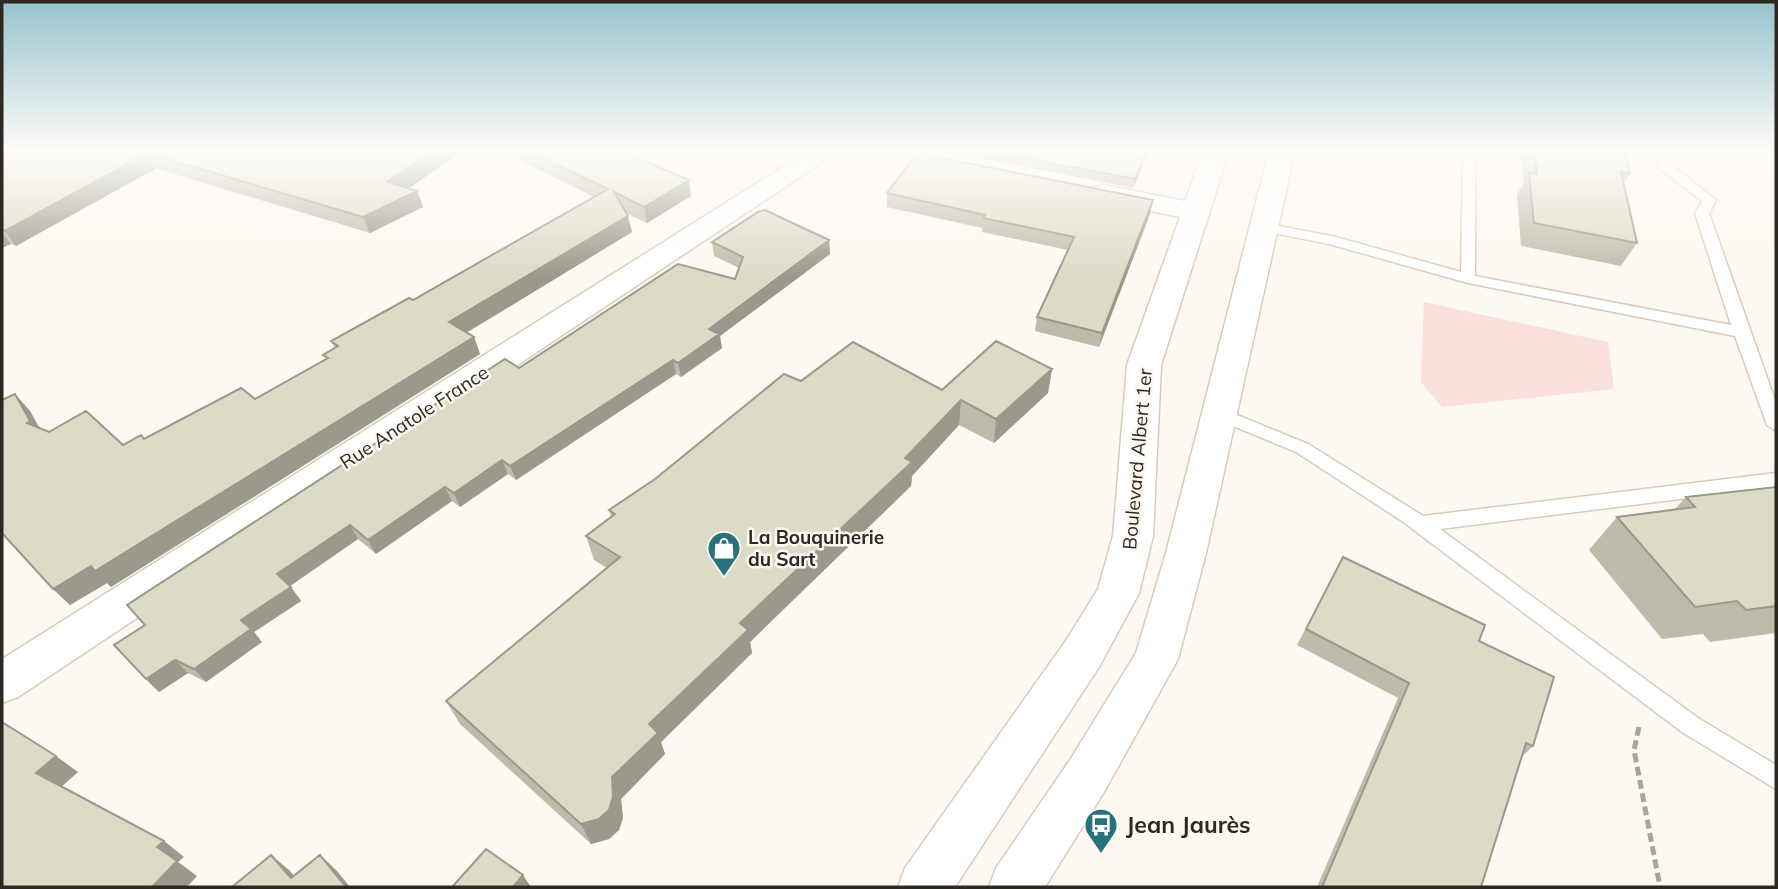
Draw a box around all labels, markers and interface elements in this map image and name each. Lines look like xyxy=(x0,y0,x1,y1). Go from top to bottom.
street label: Rue Anatole France xyxy=(335,360,493,474)
street label: Boulevard Albert 1er xyxy=(1117,367,1157,551)
place label: La Bouquinerie du Sart xyxy=(748,525,884,571)
shop icon: La Bouquinerie du Sart xyxy=(705,529,743,578)
bus stop icon: Jean Jaurès xyxy=(1082,806,1120,855)
place label: Jean Jaurès xyxy=(1126,810,1251,839)

